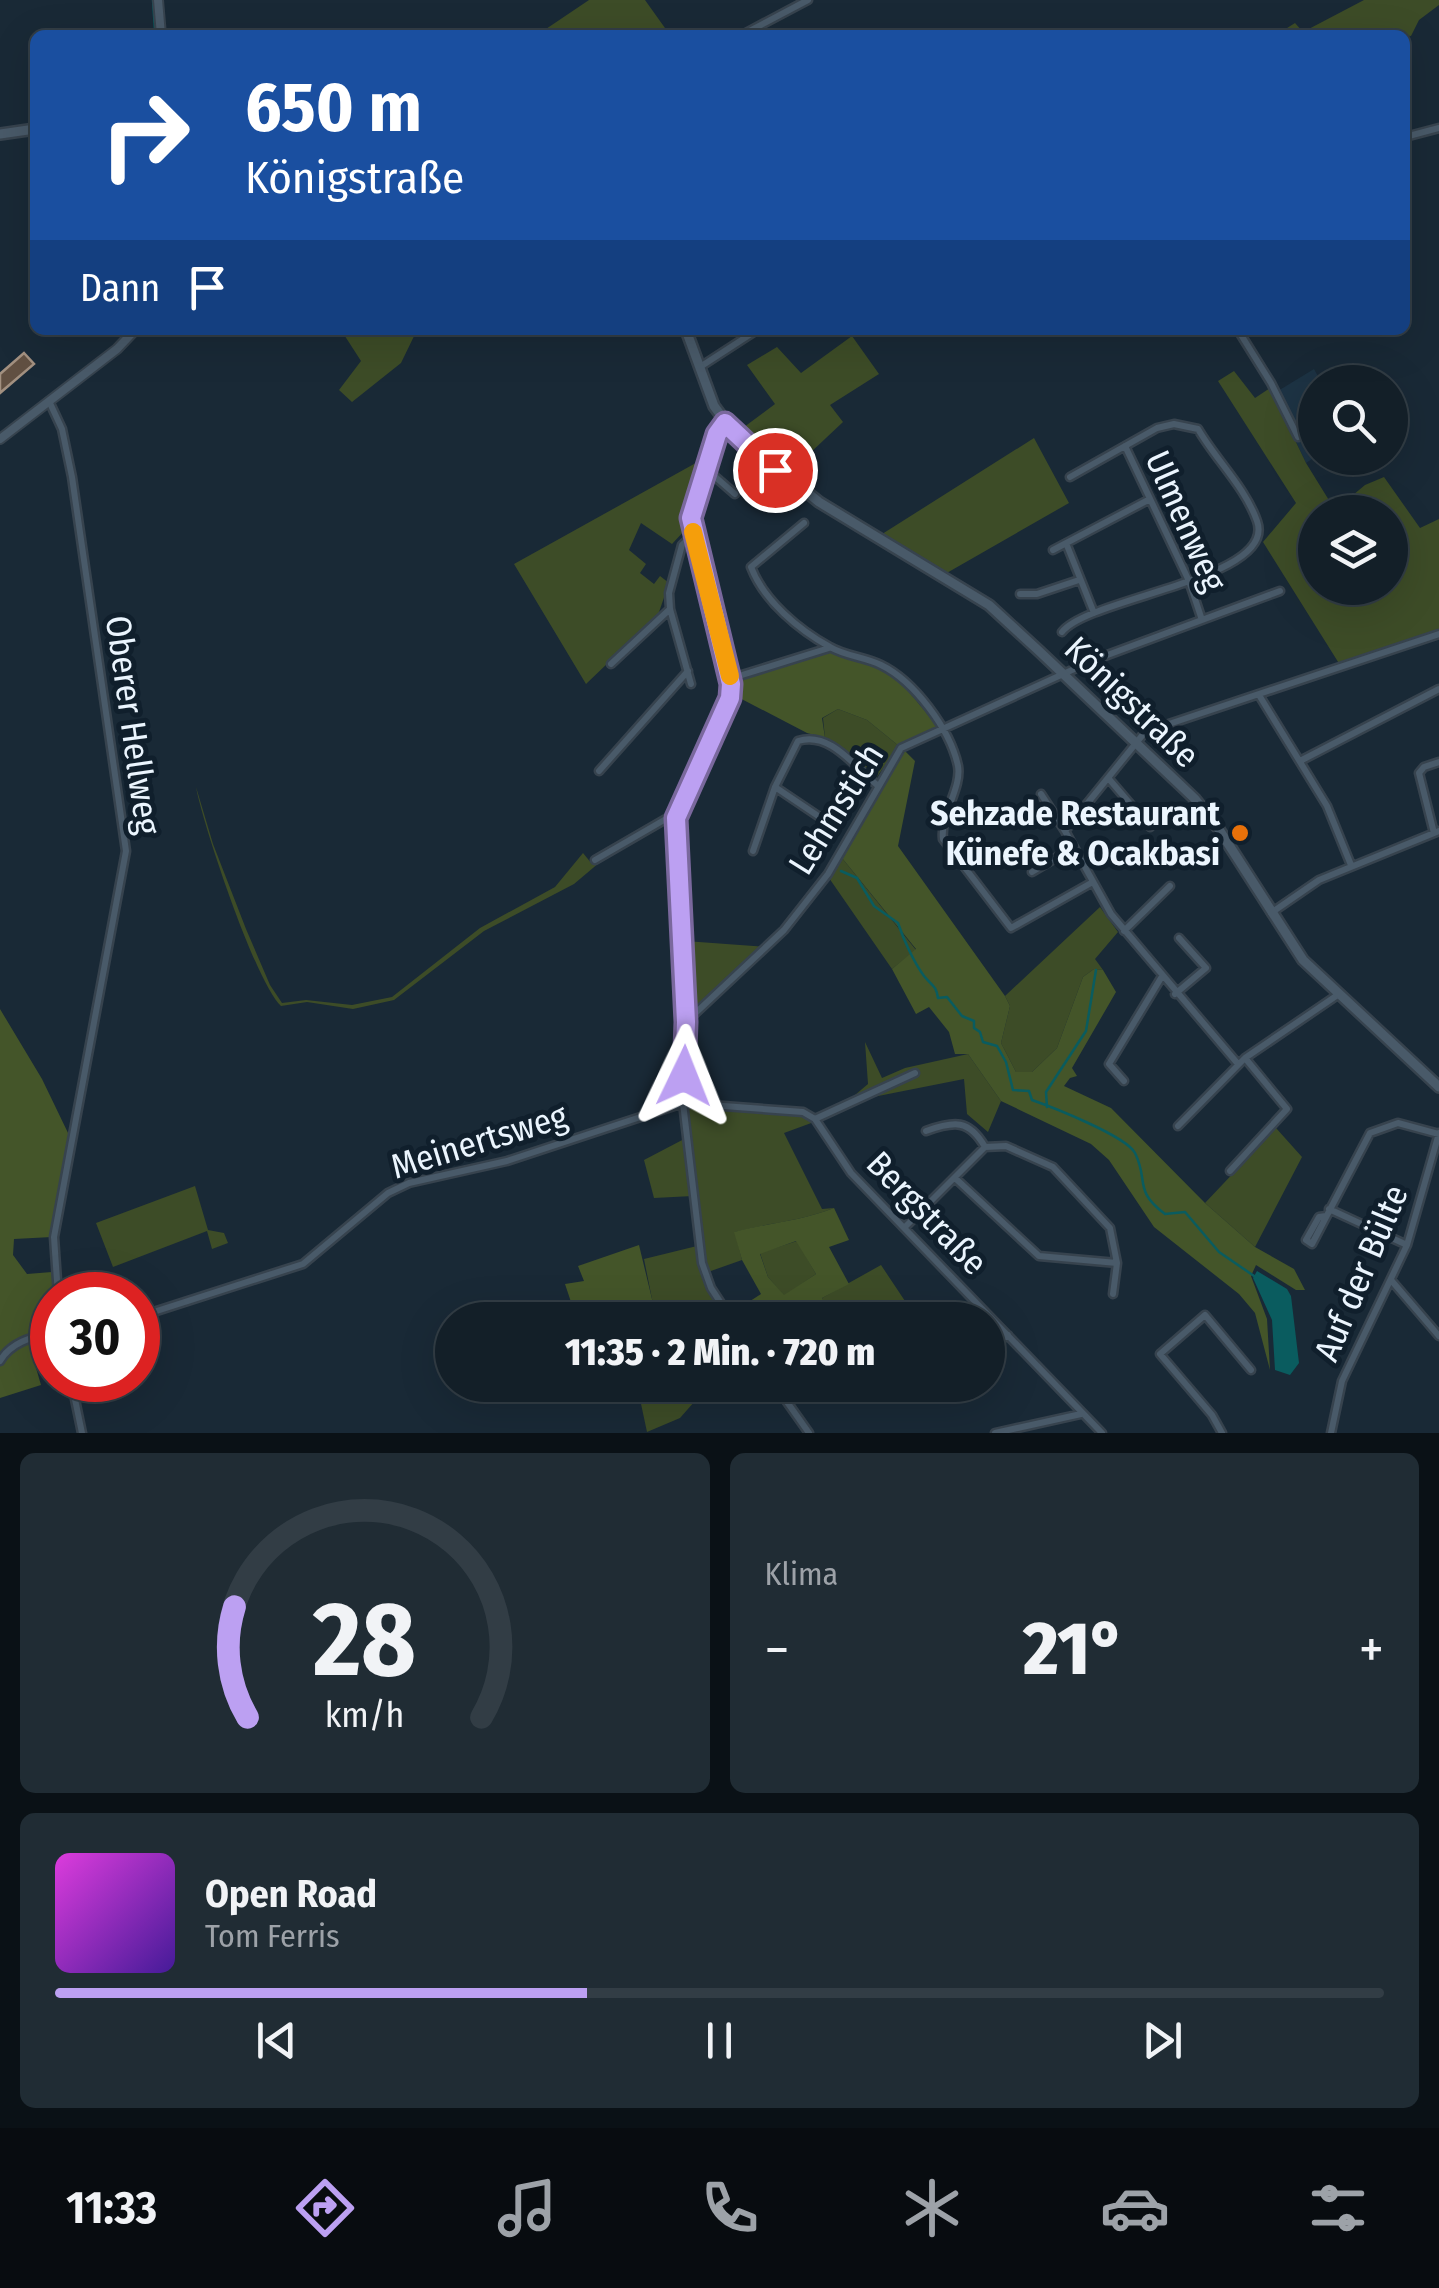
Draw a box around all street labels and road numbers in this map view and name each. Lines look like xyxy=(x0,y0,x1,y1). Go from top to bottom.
street label: Ulmenweg xyxy=(1136,444,1236,598)
street label: Oberer Hellweg xyxy=(97,613,169,838)
street label: Königstraße xyxy=(1056,628,1208,776)
street label: Lehmstich xyxy=(779,736,893,882)
street label: Meinertsweg xyxy=(386,1094,573,1188)
street label: Bergstraße xyxy=(858,1143,996,1283)
street label: Auf der Bülte xyxy=(1305,1179,1417,1367)

